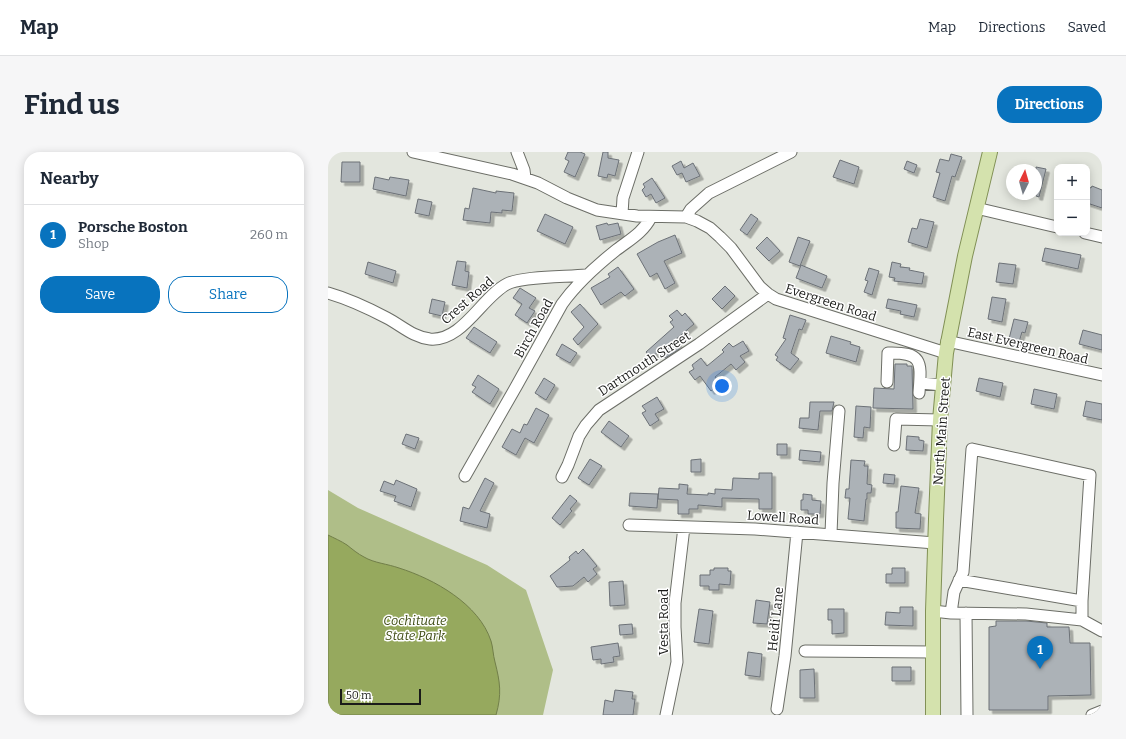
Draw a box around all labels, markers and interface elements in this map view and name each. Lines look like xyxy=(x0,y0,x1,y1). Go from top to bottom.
text: Map xyxy=(20,16,59,39)
text: Map xyxy=(928,19,956,36)
text: Directions xyxy=(978,19,1046,36)
text: Saved xyxy=(1068,19,1106,36)
button: Directions xyxy=(997,86,1102,123)
text: Find us xyxy=(24,88,120,121)
north arrow xyxy=(1006,164,1042,200)
map controls xyxy=(1054,164,1090,236)
button: + xyxy=(1054,164,1090,200)
text: Nearby xyxy=(40,168,99,189)
button: − xyxy=(1054,200,1090,236)
text: Porsche Boston xyxy=(78,218,188,236)
text: 1 xyxy=(50,227,56,242)
text: 260 m xyxy=(250,227,288,242)
text: Shop xyxy=(78,236,109,251)
street label: Crest Road xyxy=(438,273,497,327)
button: Save xyxy=(40,276,160,313)
button: Share xyxy=(168,276,288,313)
street label: Evergreen Road xyxy=(783,281,879,324)
street label: Birch Road xyxy=(511,296,556,360)
street label: East Evergreen Road xyxy=(966,324,1090,367)
street label: Dartmouth Street xyxy=(596,328,693,399)
your location xyxy=(712,376,732,396)
street label: North Main Street xyxy=(930,376,953,486)
street label: Lowell Road xyxy=(746,507,820,528)
street label: Heidi Lane xyxy=(765,586,786,652)
street label: Vesta Road xyxy=(656,589,671,655)
park label: Cochituate State Park xyxy=(383,613,447,643)
pin: 1 xyxy=(1027,636,1053,669)
scale bar xyxy=(340,687,421,706)
text: 50 m xyxy=(346,689,372,702)

